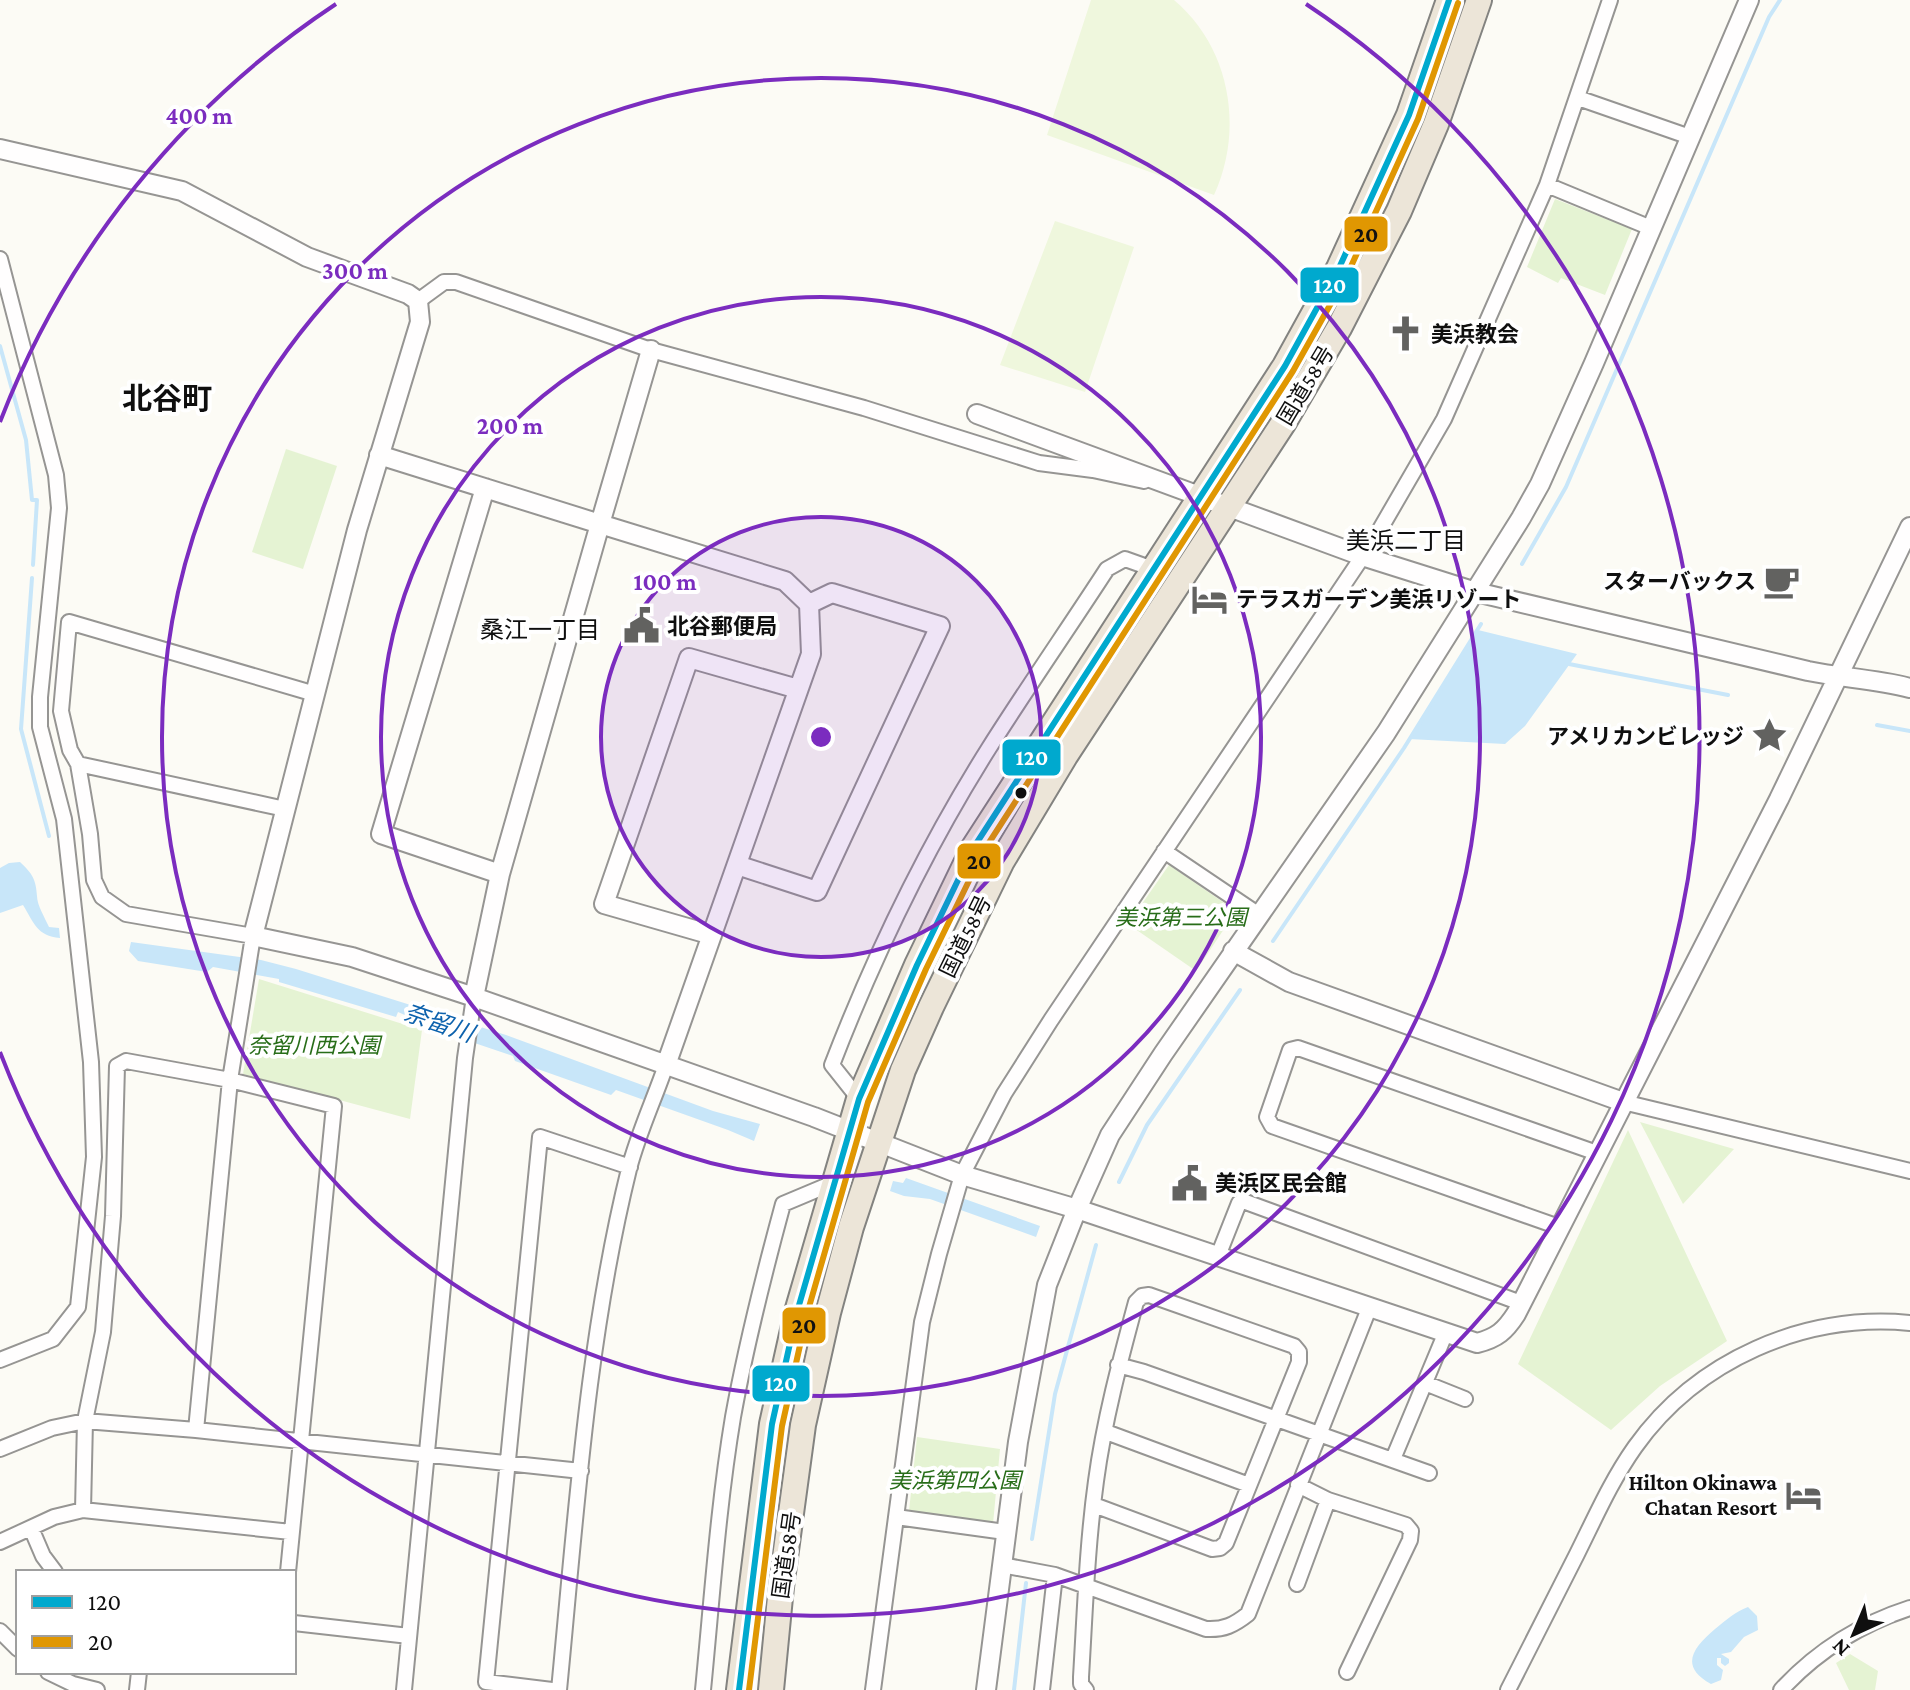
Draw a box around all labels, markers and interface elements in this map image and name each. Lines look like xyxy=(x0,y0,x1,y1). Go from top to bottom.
text: 400 m xyxy=(165,102,233,129)
line badge: 20 xyxy=(1343,215,1389,253)
text: 20 xyxy=(1354,222,1378,247)
text: 300 m xyxy=(322,257,389,284)
line badge: 120 xyxy=(1299,266,1360,304)
text: 120 xyxy=(1314,273,1346,298)
church icon: 美浜教会 xyxy=(1386,315,1424,353)
place label: 美浜教会 xyxy=(1431,322,1519,347)
street label: 国道58号 xyxy=(1272,341,1339,430)
district label: 北谷町 xyxy=(122,382,212,415)
text: 200 m xyxy=(477,412,544,439)
district label: 美浜二丁目 xyxy=(1346,527,1466,554)
cafe icon: スターバックス xyxy=(1763,562,1801,600)
text: 100 m xyxy=(633,568,697,595)
place label: スターバックス xyxy=(1603,569,1756,594)
hotel icon: テラスガーデン美浜リゾート xyxy=(1191,580,1229,618)
place label: テラスガーデン美浜リゾート xyxy=(1236,587,1522,612)
public building icon: 北谷郵便局 xyxy=(622,607,660,645)
place label: 北谷郵便局 xyxy=(667,614,777,639)
district label: 桑江一丁目 xyxy=(480,616,600,643)
place icon: アメリカンビレッジ xyxy=(1751,717,1789,755)
centre of rings xyxy=(807,723,835,751)
place label: アメリカンビレッジ xyxy=(1547,724,1744,749)
line badge: 120 xyxy=(1001,738,1062,777)
text: 120 xyxy=(1016,745,1048,770)
unlabelled marker xyxy=(1013,785,1029,801)
line badge: 20 xyxy=(956,842,1002,880)
text: 20 xyxy=(967,849,991,874)
street label: 国道58号 xyxy=(935,891,996,981)
park label: 美浜第三公園 xyxy=(1115,905,1250,930)
water label: 奈留川 xyxy=(401,998,480,1048)
park label: 奈留川西公園 xyxy=(248,1033,383,1058)
public building icon: 美浜区民会館 xyxy=(1170,1164,1208,1202)
place label: 美浜区民会館 xyxy=(1215,1171,1347,1196)
line badge: 20 xyxy=(781,1306,827,1345)
text: 20 xyxy=(792,1313,816,1338)
line badge: 120 xyxy=(751,1364,811,1403)
text: 120 xyxy=(765,1371,797,1396)
park label: 美浜第四公園 xyxy=(889,1468,1024,1493)
place label: Hilton Okinawa Chatan Resort xyxy=(1628,1470,1778,1520)
hotel icon: Hilton Okinawa Chatan Resort xyxy=(1784,1476,1822,1514)
street label: 国道58号 xyxy=(768,1510,805,1600)
legend xyxy=(16,1570,296,1674)
text: 120 xyxy=(88,1588,121,1615)
north arrow xyxy=(1814,1594,1894,1674)
text: 20 xyxy=(88,1628,113,1655)
text: N xyxy=(1826,1634,1855,1662)

